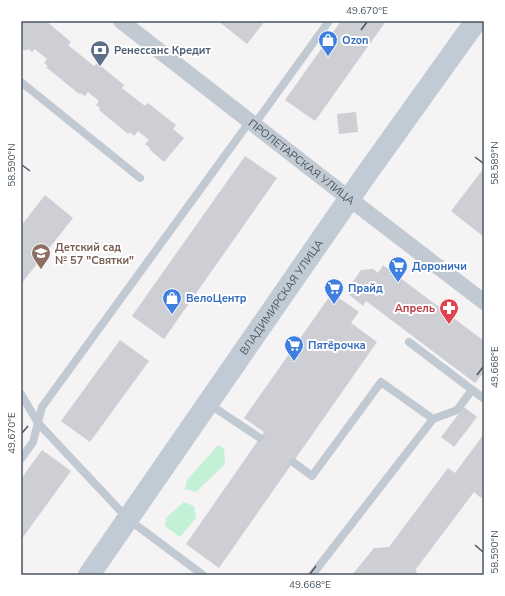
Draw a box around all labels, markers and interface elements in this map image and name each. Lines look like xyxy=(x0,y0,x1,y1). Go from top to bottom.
text: 49.670°E xyxy=(346,4,388,18)
shop icon: Ozon xyxy=(317,29,339,57)
place label: Ozon xyxy=(342,33,369,48)
bank icon: Ренессанс Кредит xyxy=(89,39,111,67)
place label: Ренессанс Кредит xyxy=(114,43,211,58)
street label: ПРОЛЕТАРСКАЯ УЛИЦА xyxy=(245,116,358,208)
text: 58.589°N xyxy=(488,141,502,185)
text: 58.590°N xyxy=(5,143,19,187)
street label: ВЛАДИМИРСКАЯ УЛИЦА xyxy=(236,237,327,358)
place label: Детский сад № 57 "Святки" xyxy=(55,240,134,268)
school or university icon: Детский сад № 57 "Святки" xyxy=(30,242,52,270)
supermarket icon: Дороничи xyxy=(387,255,409,283)
place label: Дороничи xyxy=(412,259,467,274)
supermarket icon: Прайд xyxy=(323,277,345,305)
place label: Прайд xyxy=(348,281,383,296)
shop icon: ВелоЦентр xyxy=(161,287,183,315)
place label: ВелоЦентр xyxy=(186,291,247,306)
pharmacy icon: Апрель xyxy=(438,297,460,325)
place label: Апрель xyxy=(395,301,435,316)
supermarket icon: Пятёрочка xyxy=(283,334,305,362)
place label: Пятёрочка xyxy=(308,338,366,353)
text: 49.668°E xyxy=(488,346,502,388)
text: 49.670°E xyxy=(5,412,19,454)
text: 58.590°N xyxy=(488,530,502,574)
text: 49.668°E xyxy=(289,578,331,592)

